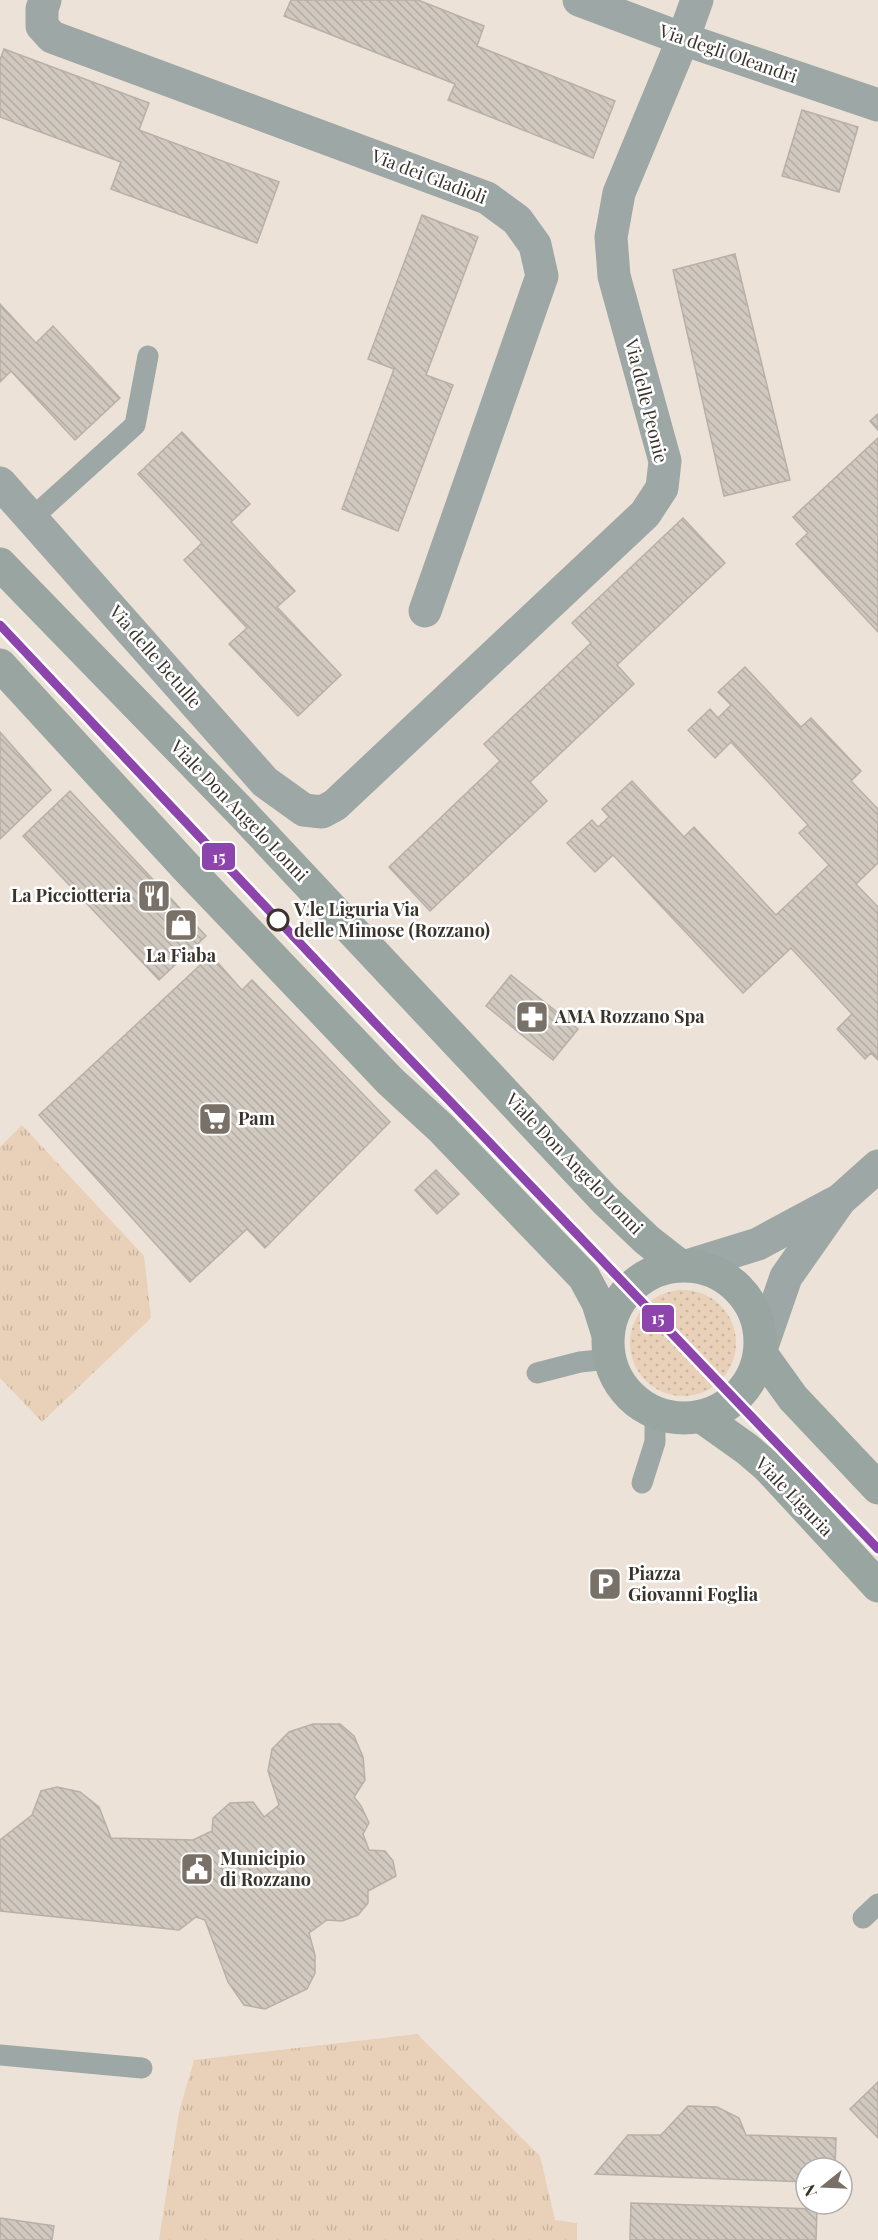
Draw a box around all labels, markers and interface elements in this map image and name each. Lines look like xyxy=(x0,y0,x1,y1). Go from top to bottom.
street label: Via degli Oleandri xyxy=(655,18,800,88)
street label: Via dei Gladioli xyxy=(368,143,490,209)
street label: Via delle Peonie xyxy=(620,335,674,465)
street label: Via delle Betulle xyxy=(104,599,207,713)
street label: Viale Don Angelo Lonni xyxy=(165,734,314,886)
line badge: 15 xyxy=(201,842,236,871)
text: 15 xyxy=(212,846,226,867)
restaurant icon: La Picciotteria xyxy=(136,878,172,914)
place label: La Picciotteria xyxy=(11,883,132,907)
place label: V.le Liguria Via delle Mimose (Rozzano) xyxy=(293,897,490,942)
shop icon: La Fiaba xyxy=(163,907,199,943)
marker: V.le Liguria Via delle Mimose (Rozzano) xyxy=(267,909,289,931)
place label: La Fiaba xyxy=(146,943,217,967)
pharmacy icon: AMA Rozzano Spa xyxy=(514,999,550,1035)
place label: AMA Rozzano Spa xyxy=(554,1004,705,1028)
street label: Viale Don Angelo Lonni xyxy=(500,1087,649,1239)
supermarket icon: Pam xyxy=(197,1101,233,1137)
place label: Pam xyxy=(238,1106,276,1130)
line badge: 15 xyxy=(641,1304,675,1333)
text: 15 xyxy=(651,1307,665,1328)
street label: Viale Liguria xyxy=(750,1451,839,1541)
place label: Piazza Giovanni Foglia xyxy=(628,1561,759,1606)
parking icon: Piazza Giovanni Foglia xyxy=(587,1566,623,1602)
place label: Municipio di Rozzano xyxy=(220,1846,311,1891)
public building icon: Municipio di Rozzano xyxy=(179,1851,215,1887)
north arrow xyxy=(794,2156,854,2216)
text: N xyxy=(797,2182,821,2200)

